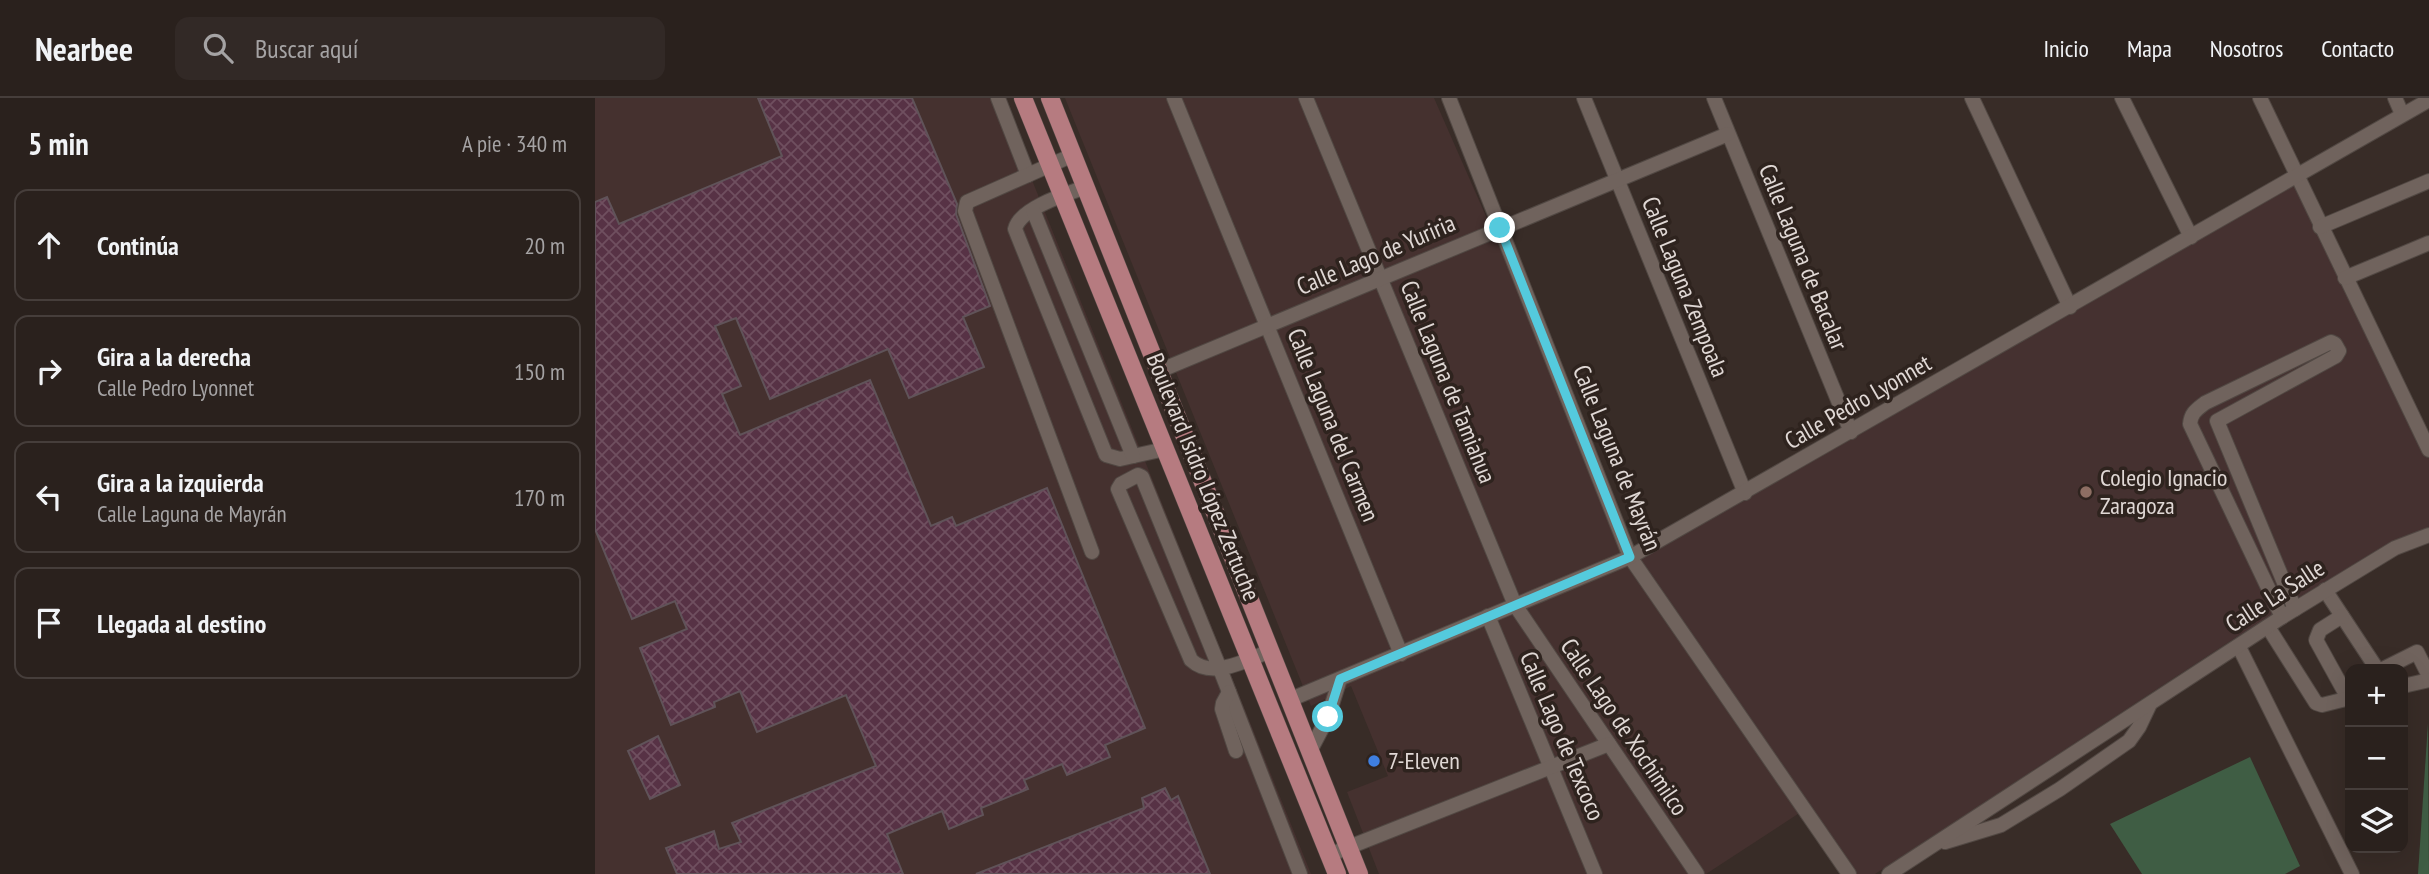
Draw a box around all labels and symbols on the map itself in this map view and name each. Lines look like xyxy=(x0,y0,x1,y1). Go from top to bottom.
street label: Calle Laguna de Bacalar xyxy=(1752,159,1855,355)
street label: Calle Laguna Zempoala xyxy=(1635,192,1736,382)
street label: Calle Lago de Yuriria xyxy=(1292,207,1460,302)
route end xyxy=(1484,212,1515,243)
street label: Calle Laguna de Tamiahua xyxy=(1394,276,1503,488)
street label: Calle Laguna del Carmen xyxy=(1281,324,1386,526)
street label: Calle Pedro Lyonnet xyxy=(1779,347,1937,456)
street label: Boulevard Isidro López Zertuche xyxy=(1140,348,1267,605)
street label: Calle Laguna de Mayrán xyxy=(1566,360,1669,555)
place label: Colegio Ignacio Zaragoza xyxy=(2100,462,2227,521)
marker: Colegio Ignacio Zaragoza xyxy=(2078,484,2094,500)
street label: Calle La Salle xyxy=(2219,552,2330,639)
street label: Calle Lago de Xochimilco xyxy=(1554,632,1695,821)
street label: Calle Lago de Texcoco xyxy=(1513,647,1612,825)
route start xyxy=(1312,701,1343,732)
place label: 7-Eleven xyxy=(1388,745,1460,776)
marker: 7-Eleven xyxy=(1366,753,1382,769)

